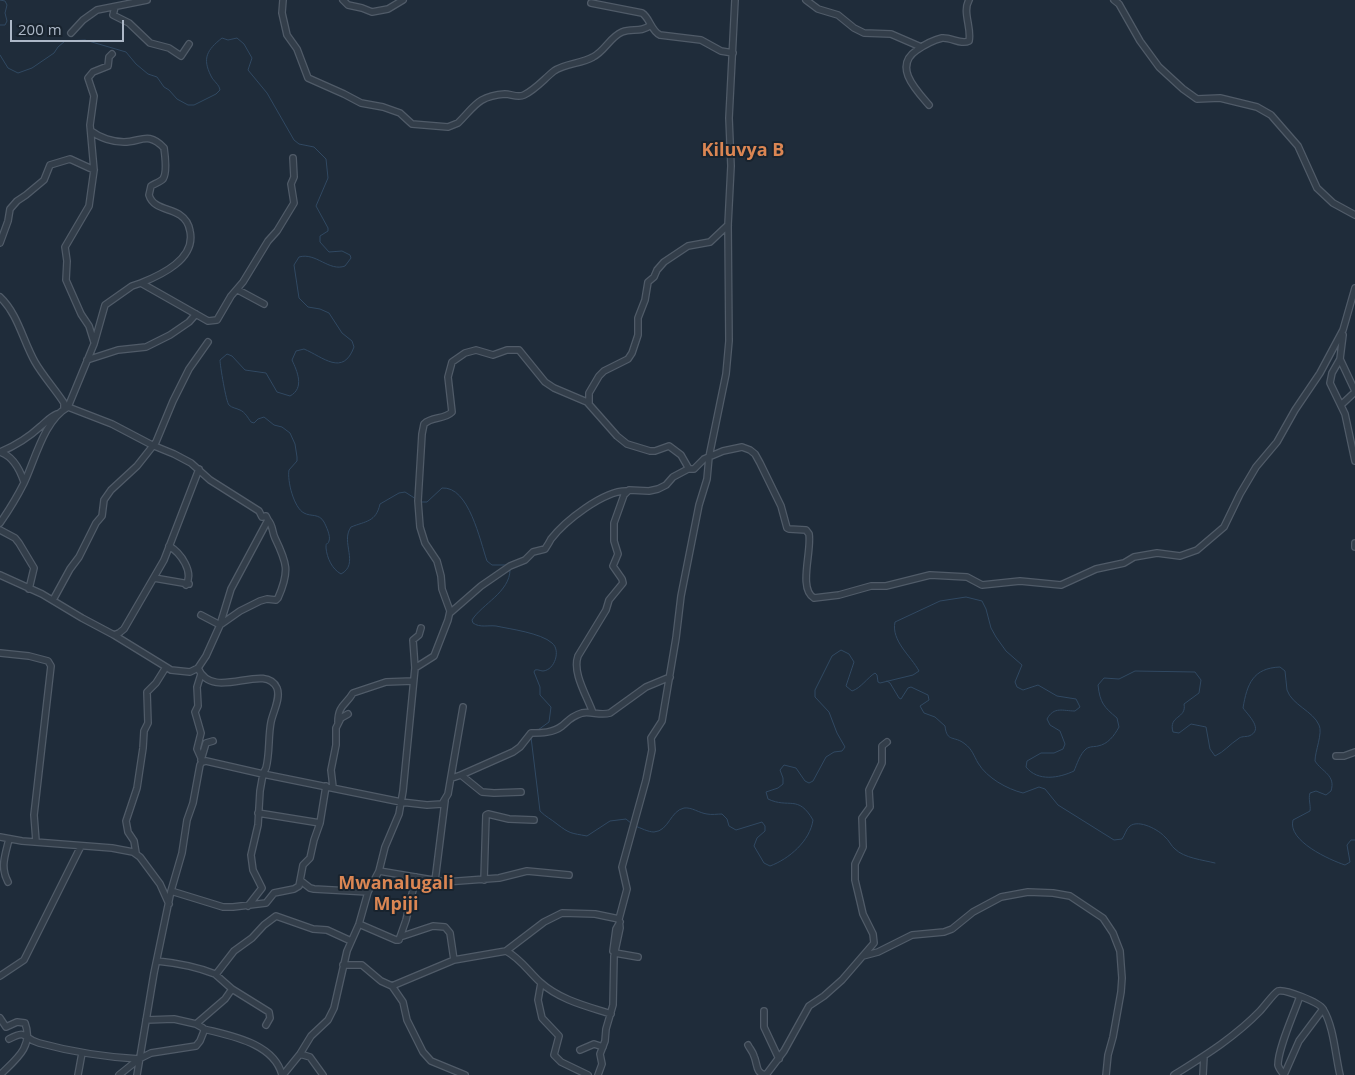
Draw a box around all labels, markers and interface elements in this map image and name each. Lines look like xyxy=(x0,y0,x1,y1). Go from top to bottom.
scale bar xyxy=(12,10,126,42)
text: 200 m xyxy=(18,19,62,39)
district label: Kiluvya B xyxy=(702,140,784,162)
district label: Mwanalugali Mpiji xyxy=(338,873,454,916)

